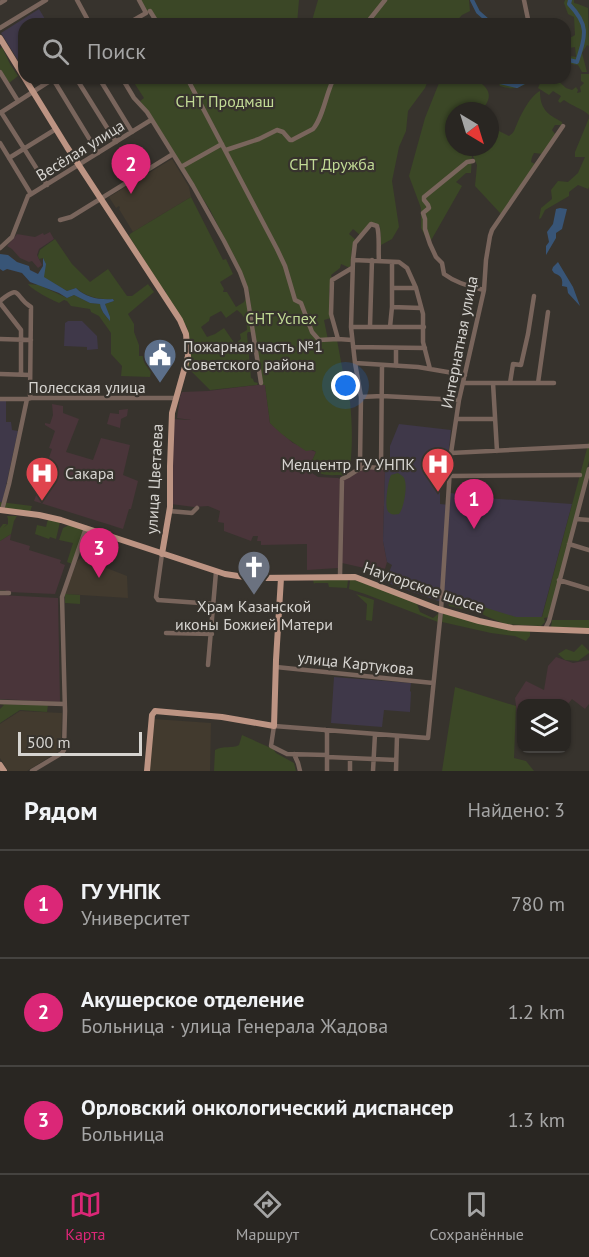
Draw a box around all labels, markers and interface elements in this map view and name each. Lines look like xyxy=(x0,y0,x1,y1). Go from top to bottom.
search box xyxy=(18,18,571,84)
icon: search xyxy=(39,35,72,68)
text: Поиск xyxy=(87,37,146,65)
park label: СНТ Продмаш xyxy=(176,91,274,111)
north arrow xyxy=(445,102,499,156)
street label: Весёлая улица xyxy=(32,115,128,185)
pin: 2 xyxy=(112,144,150,194)
park label: СНТ Дружба xyxy=(289,154,375,174)
street label: Интернатная улица xyxy=(436,274,482,410)
park label: СНТ Успех xyxy=(245,308,317,328)
place label: Пожарная часть №1 Советского района xyxy=(183,336,323,374)
public building icon: Пожарная часть №1 Советского района xyxy=(142,337,178,384)
your location xyxy=(331,371,360,400)
street label: Полесская улица xyxy=(28,377,146,397)
street label: улица Цветаева xyxy=(141,423,167,535)
hospital icon: Медцентр ГУ УНПК xyxy=(420,446,456,493)
place label: Медцентр ГУ УНПК xyxy=(281,454,415,474)
hospital icon: Сакара xyxy=(24,455,60,502)
place label: Сакара xyxy=(65,463,114,483)
pin: 1 xyxy=(454,480,494,529)
pin: 3 xyxy=(80,528,118,578)
church icon: Храм Казанской иконы Божией Матери xyxy=(236,549,272,596)
street label: Наугорское шоссе xyxy=(361,557,487,617)
place label: Храм Казанской иконы Божией Матери xyxy=(175,596,333,634)
street label: улица Картукова xyxy=(297,647,415,679)
map controls xyxy=(517,699,571,753)
button: layers xyxy=(517,699,571,753)
scale bar xyxy=(18,729,142,756)
text: 500 m xyxy=(27,732,70,752)
text: Рядом xyxy=(24,794,98,827)
text: Найдено: 3 xyxy=(468,797,565,823)
text: ГУ УНПК xyxy=(81,877,161,905)
text: 1 xyxy=(38,891,49,917)
text: 780 m xyxy=(511,891,565,917)
text: Университет xyxy=(81,905,189,931)
text: Акушерское отделение xyxy=(81,985,304,1013)
text: 2 xyxy=(38,999,49,1025)
text: 1.2 km xyxy=(508,999,565,1025)
text: Больница · улица Генерала Жадова xyxy=(81,1013,388,1039)
text: Орловский онкологический диспансер xyxy=(81,1093,454,1121)
text: 3 xyxy=(38,1107,49,1133)
text: 1.3 km xyxy=(508,1107,565,1133)
text: Больница xyxy=(81,1121,165,1147)
tab: Карта xyxy=(65,1188,106,1244)
tab: Маршрут xyxy=(236,1188,299,1244)
tab: Сохранённые xyxy=(429,1188,524,1244)

